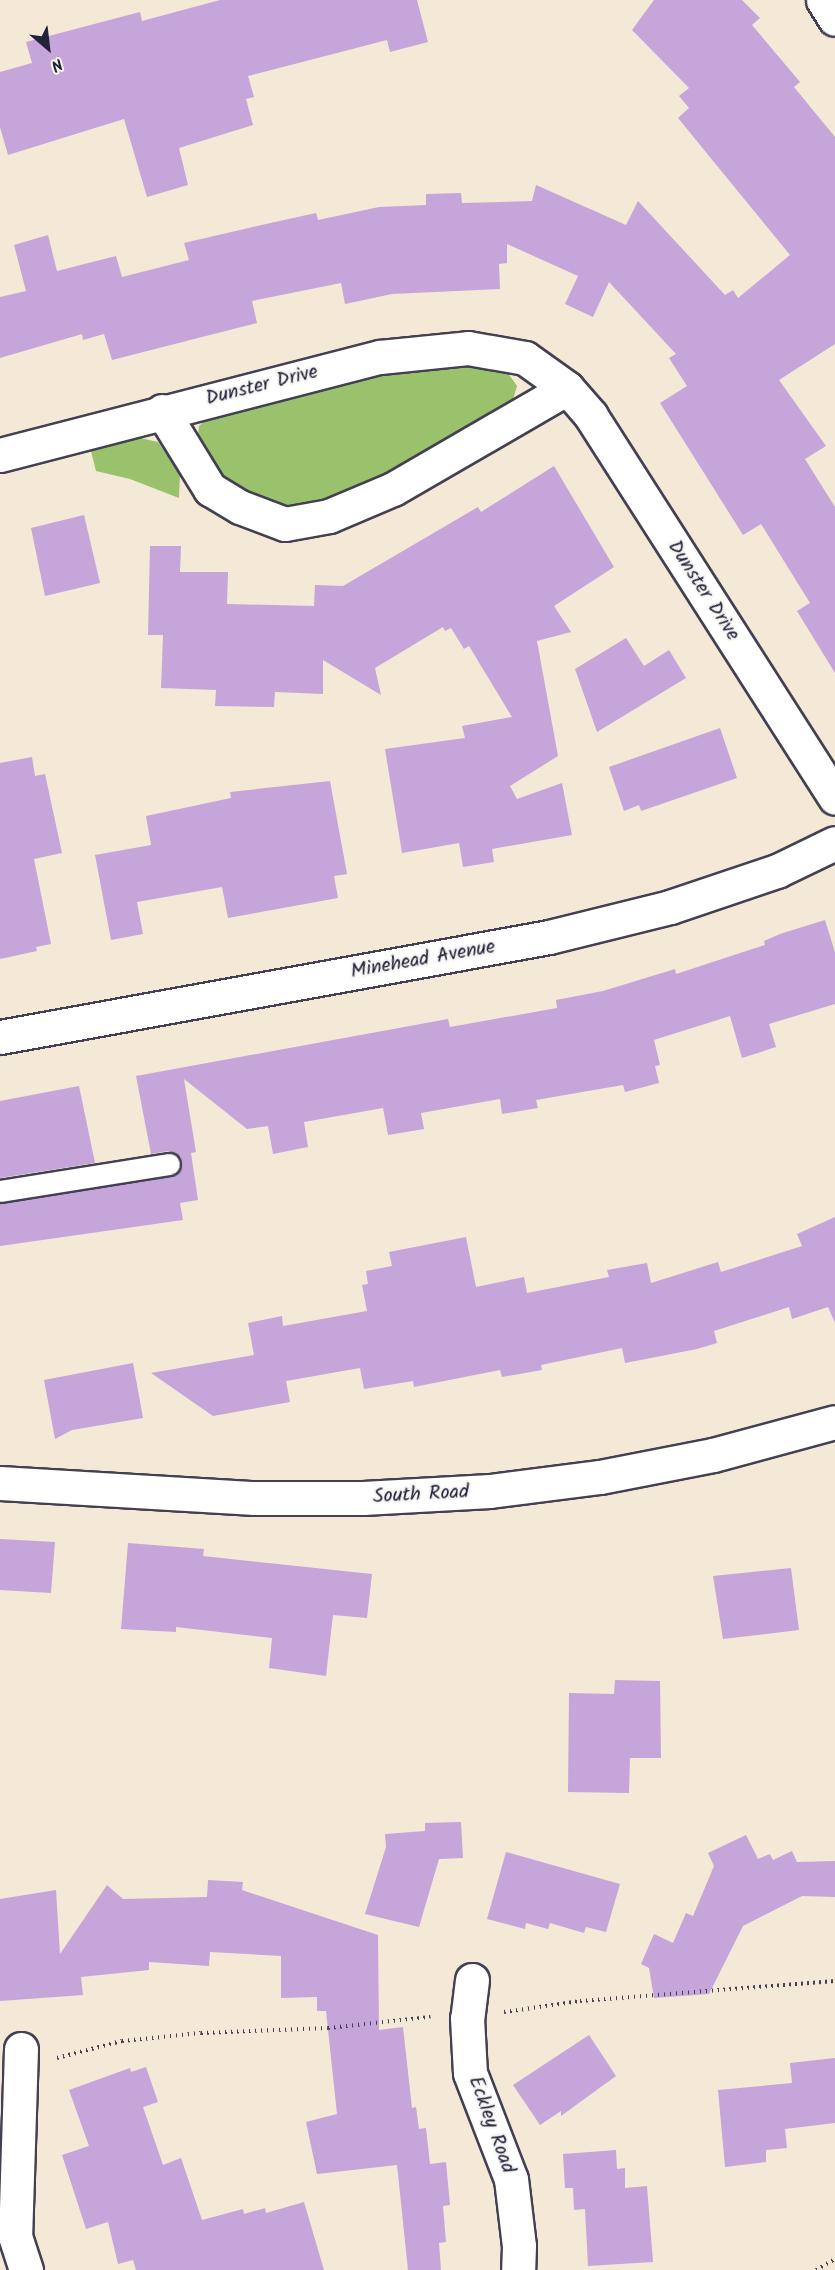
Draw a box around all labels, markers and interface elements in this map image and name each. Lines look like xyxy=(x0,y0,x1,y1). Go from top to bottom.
north arrow xyxy=(18,18,78,78)
text: N xyxy=(46,51,67,78)
street label: Dunster Drive xyxy=(203,360,321,412)
street label: Dunster Drive xyxy=(662,536,744,646)
street label: Minehead Avenue xyxy=(349,935,497,985)
street label: South Road xyxy=(372,1481,470,1509)
street label: Eckley Road xyxy=(462,2073,520,2177)

